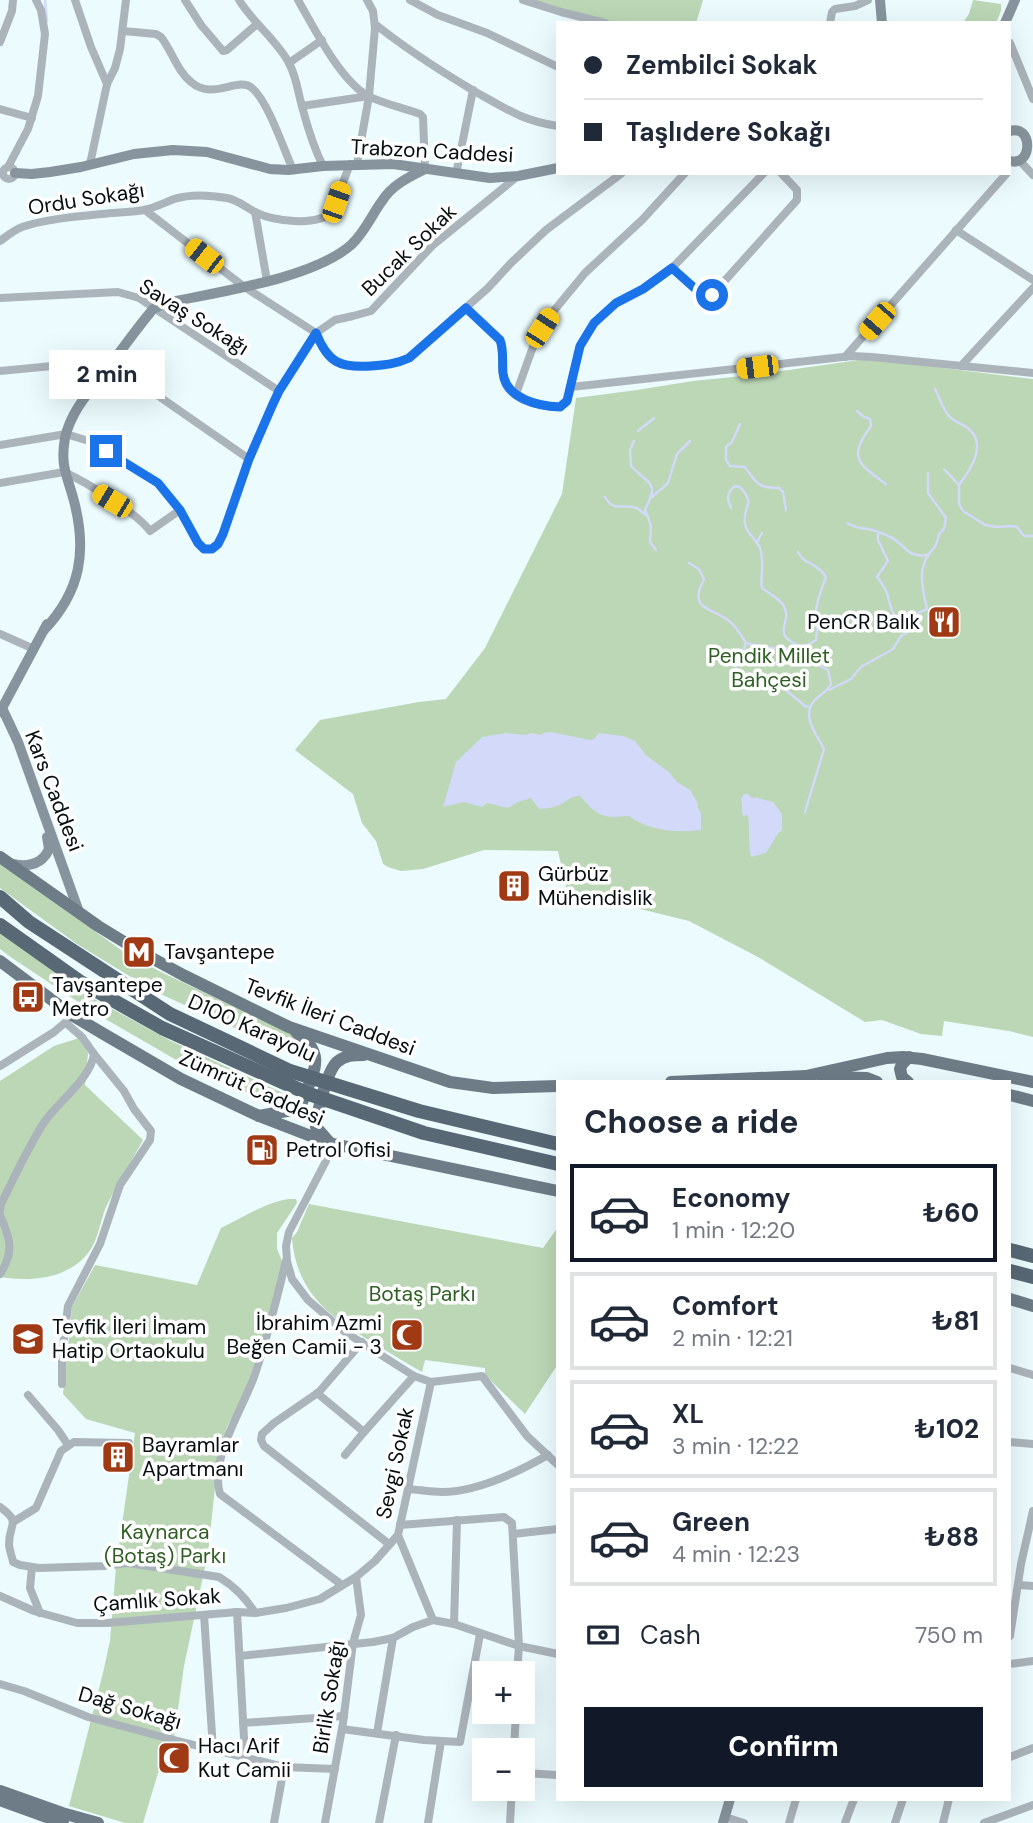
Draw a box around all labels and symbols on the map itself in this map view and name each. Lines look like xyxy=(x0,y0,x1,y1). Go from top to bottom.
street label: Trabzon Caddesi xyxy=(350,133,514,169)
street label: Ordu Sokağı xyxy=(26,176,146,222)
car xyxy=(320,179,353,225)
street label: Bucak Sokak xyxy=(356,197,463,302)
car xyxy=(181,235,228,277)
street label: Savaş Sokağı xyxy=(134,272,254,362)
route start xyxy=(696,279,728,311)
car xyxy=(856,298,899,344)
car xyxy=(522,305,563,351)
callout: 2 min xyxy=(48,350,164,398)
car xyxy=(735,354,780,380)
route end xyxy=(90,435,122,467)
car xyxy=(89,481,136,521)
restaurant icon: PenCR Balık xyxy=(925,603,963,641)
place label: PenCR Balık xyxy=(807,608,920,636)
park label: Pendik Millet Bahçesi xyxy=(708,642,830,694)
street label: Kars Caddesi xyxy=(18,726,90,856)
place label: Gürbüz Mühendislik xyxy=(538,860,653,912)
building icon: Gürbüz Mühendislik xyxy=(495,867,533,905)
metro station icon: Tavşantepe xyxy=(120,933,158,971)
place label: Tavşantepe xyxy=(164,938,275,966)
place label: Tavşantepe Metro xyxy=(52,971,163,1023)
street label: Tevfik İleri Caddesi xyxy=(241,972,419,1062)
bus stop icon: Tavşantepe Metro xyxy=(9,978,47,1016)
street label: D100 Karayolu xyxy=(184,987,320,1069)
street label: Zümrüt Caddesi xyxy=(175,1043,329,1133)
fuel station icon: Petrol Ofisi xyxy=(243,1131,281,1169)
place label: Petrol Ofisi xyxy=(286,1136,391,1164)
park label: Botaş Parkı xyxy=(369,1280,475,1308)
place label: İbrahim Azmi Beğen Camii - 3 xyxy=(226,1309,382,1361)
place label: Tevfik İleri İmam Hatip Ortaokulu xyxy=(52,1313,206,1365)
mosque icon: İbrahim Azmi Beğen Camii - 3 xyxy=(388,1316,426,1354)
school or university icon: Tevfik İleri İmam Hatip Ortaokulu xyxy=(9,1320,47,1358)
street label: Sevgi Sokak xyxy=(369,1404,421,1522)
place label: Bayramlar Apartmanı xyxy=(142,1431,243,1483)
building icon: Bayramlar Apartmanı xyxy=(99,1438,137,1476)
park label: Kaynarca (Botaş) Parkı xyxy=(104,1518,226,1570)
street label: Çamlık Sokak xyxy=(92,1582,222,1618)
street label: Birlik Sokağı xyxy=(306,1638,352,1756)
street label: Dağ Sokağı xyxy=(75,1680,185,1736)
place label: Hacı Arif Kut Camii xyxy=(198,1732,291,1784)
mosque icon: Hacı Arif Kut Camii xyxy=(155,1739,193,1777)

